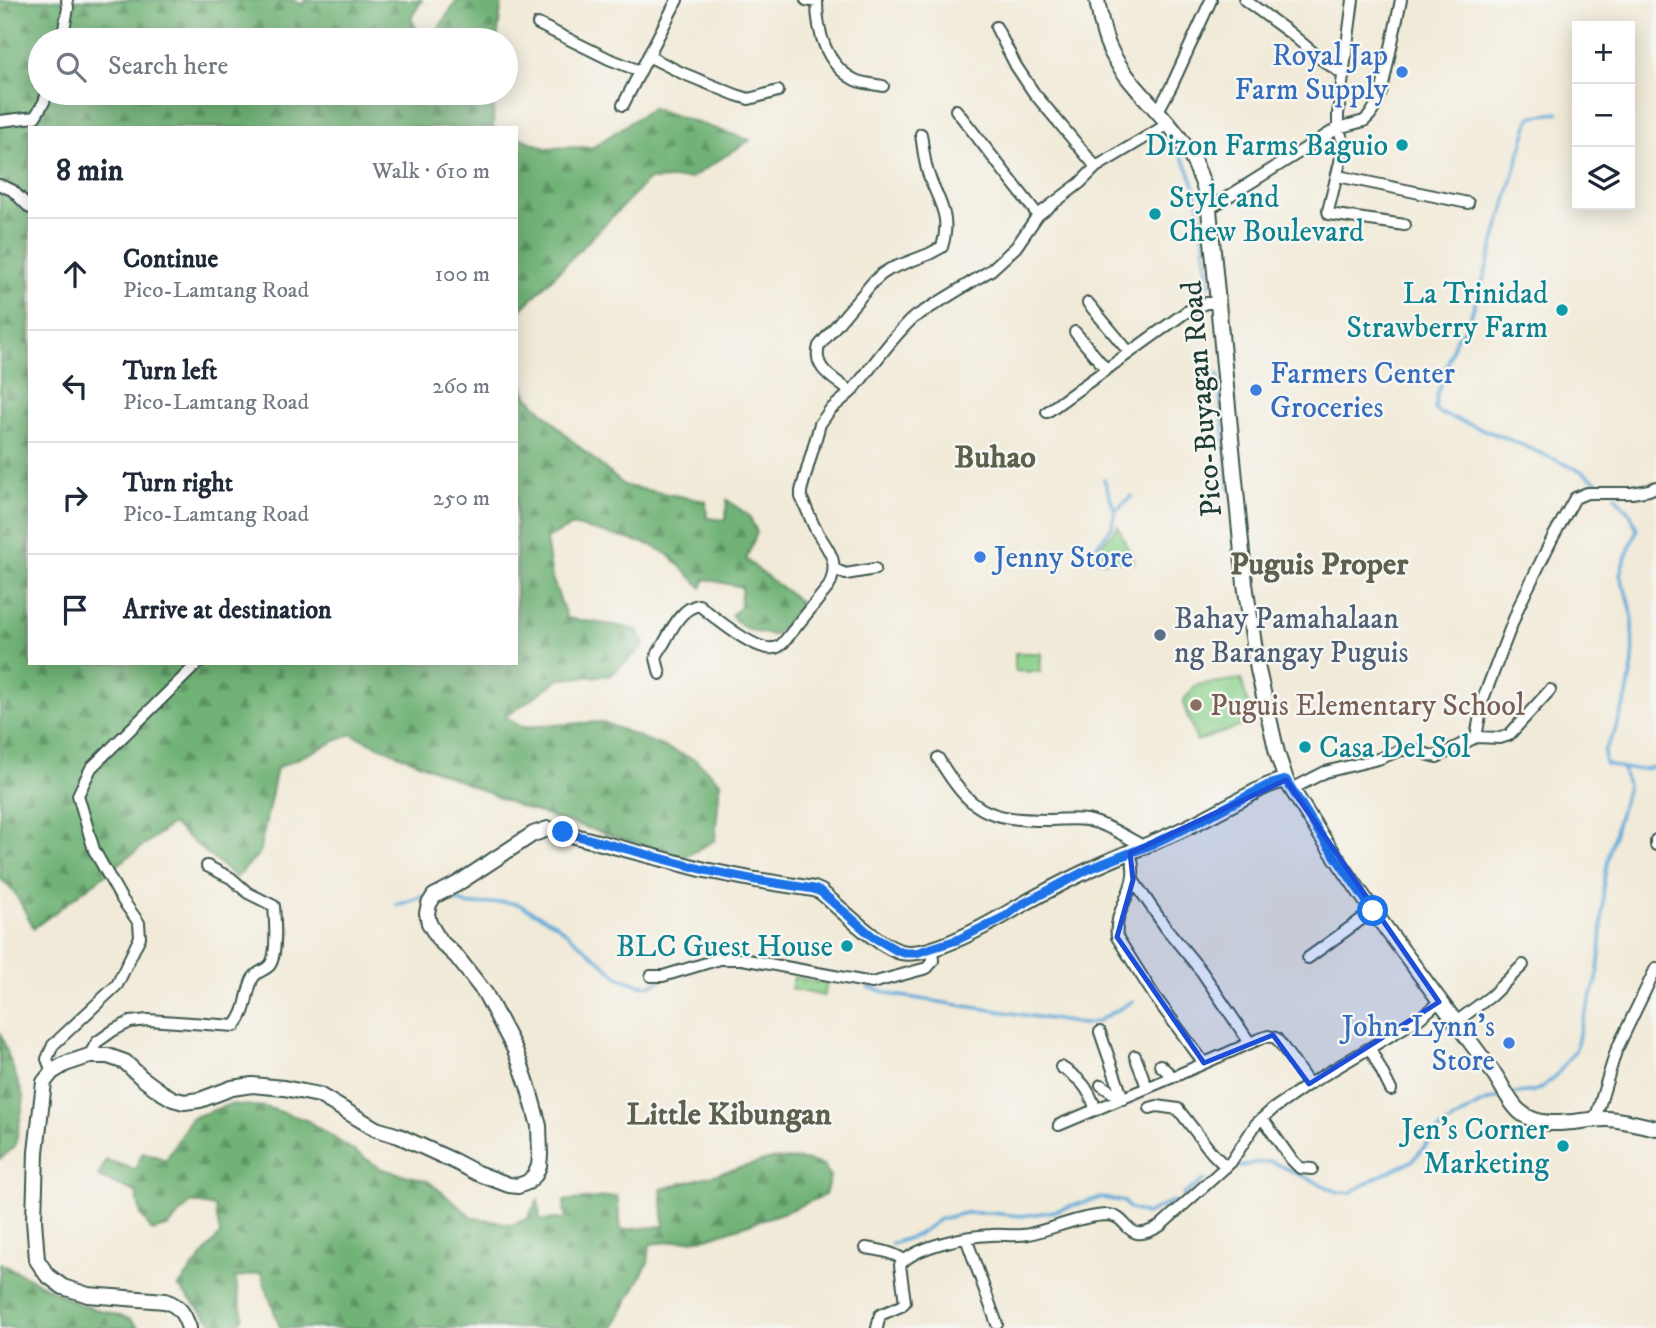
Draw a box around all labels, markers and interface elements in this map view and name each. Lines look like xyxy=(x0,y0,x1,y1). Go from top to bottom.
map controls xyxy=(1572,21,1635,210)
button: + xyxy=(1572,21,1635,84)
search box xyxy=(28,28,518,105)
place label: Royal Jap Farm Supply xyxy=(1235,38,1389,109)
icon: search xyxy=(52,48,90,86)
text: Search here xyxy=(108,50,228,83)
marker: Royal Jap Farm Supply xyxy=(1394,64,1410,80)
button: − xyxy=(1572,84,1635,147)
place label: Dizon Farms Baguio xyxy=(1145,128,1388,165)
marker: Dizon Farms Baguio xyxy=(1394,137,1410,153)
button: layers xyxy=(1572,147,1635,210)
text: 8 min xyxy=(56,153,123,190)
text: Walk · 610 m xyxy=(372,157,490,186)
place label: Style and Chew Boulevard xyxy=(1169,180,1364,251)
marker: Style and Chew Boulevard xyxy=(1147,206,1163,222)
text: Continue xyxy=(123,243,218,276)
icon: ahead xyxy=(56,255,94,293)
text: 100 m xyxy=(435,260,490,289)
text: Pico-Lamtang Road xyxy=(123,276,309,305)
place label: La Trinidad Strawberry Farm xyxy=(1346,276,1548,347)
street label: Pico-Buyagan Road xyxy=(1174,279,1231,518)
marker: La Trinidad Strawberry Farm xyxy=(1554,302,1570,318)
text: Turn left xyxy=(123,355,217,388)
place label: Farmers Center Groceries xyxy=(1270,356,1455,427)
icon: left xyxy=(56,367,94,405)
text: 260 m xyxy=(432,372,490,401)
marker: Farmers Center Groceries xyxy=(1248,382,1264,398)
text: Pico-Lamtang Road xyxy=(123,388,309,417)
district label: Buhao xyxy=(954,438,1036,478)
text: Turn right xyxy=(123,467,233,500)
icon: right xyxy=(56,479,94,517)
text: 250 m xyxy=(433,484,490,513)
text: Pico-Lamtang Road xyxy=(123,500,309,529)
place label: Jenny Store xyxy=(991,540,1133,577)
district label: Puguis Proper xyxy=(1230,545,1409,585)
marker: Jenny Store xyxy=(972,549,988,565)
icon: arrive xyxy=(56,591,94,629)
text: Arrive at destination xyxy=(123,594,332,627)
place label: Bahay Pamahalaan ng Barangay Puguis xyxy=(1174,601,1409,672)
marker: Bahay Pamahalaan ng Barangay Puguis xyxy=(1152,627,1168,643)
place label: Puguis Elementary School xyxy=(1210,688,1525,725)
marker: Puguis Elementary School xyxy=(1188,697,1204,713)
place label: Casa Del Sol xyxy=(1319,730,1470,767)
marker: Casa Del Sol xyxy=(1297,739,1313,755)
route end xyxy=(547,816,578,847)
route start xyxy=(1357,895,1388,926)
place label: BLC Guest House xyxy=(616,929,833,966)
marker: BLC Guest House xyxy=(839,938,855,954)
place label: John-Lynn's Store xyxy=(1339,1009,1495,1080)
marker: John-Lynn's Store xyxy=(1501,1035,1517,1051)
district label: Little Kibungan xyxy=(626,1095,832,1135)
place label: Jen's Corner Marketing xyxy=(1398,1112,1549,1183)
marker: Jen's Corner Marketing xyxy=(1555,1138,1571,1154)

